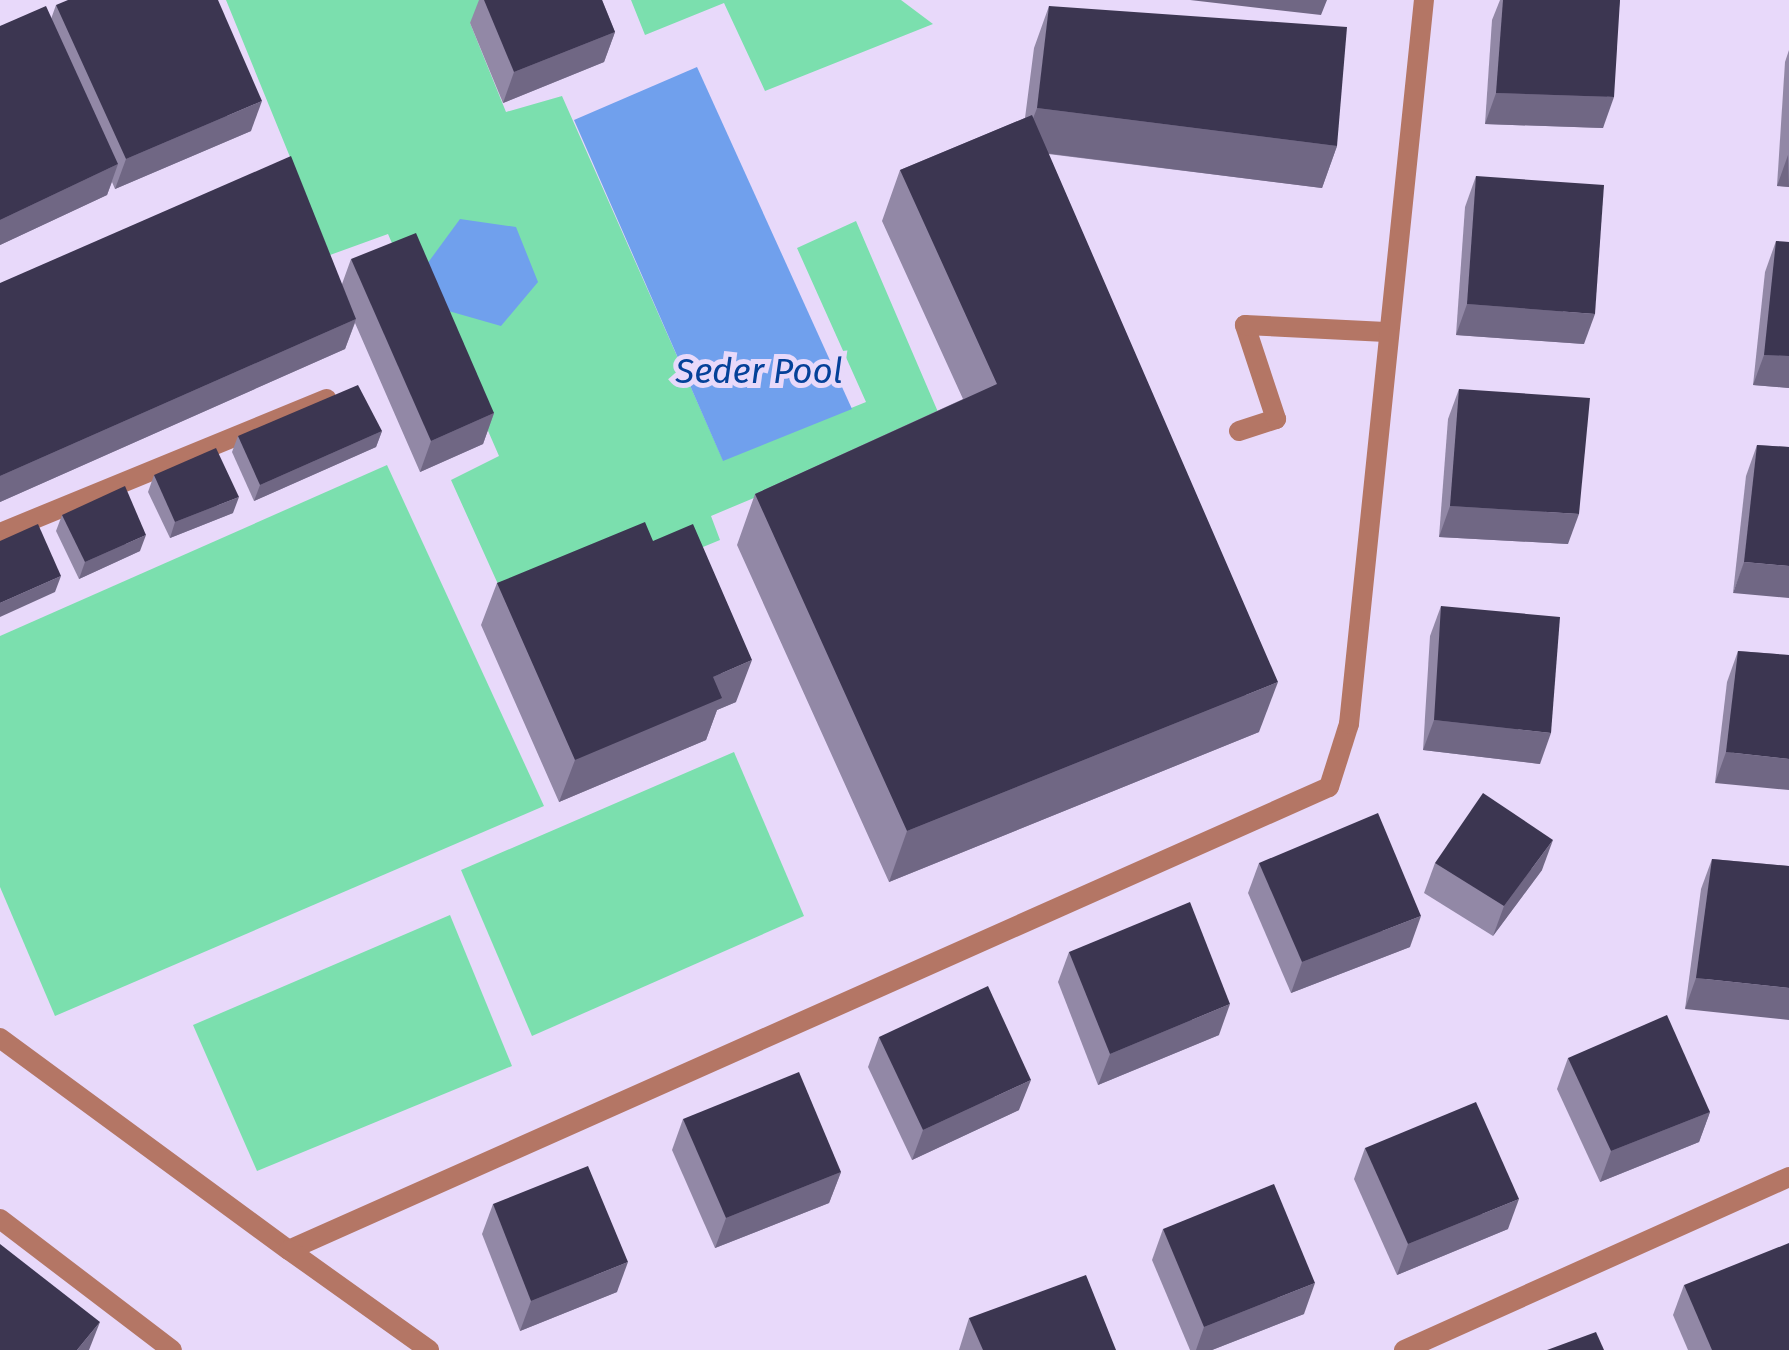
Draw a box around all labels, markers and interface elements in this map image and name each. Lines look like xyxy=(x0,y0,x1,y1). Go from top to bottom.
water label: Seder Pool xyxy=(675,350,843,392)

